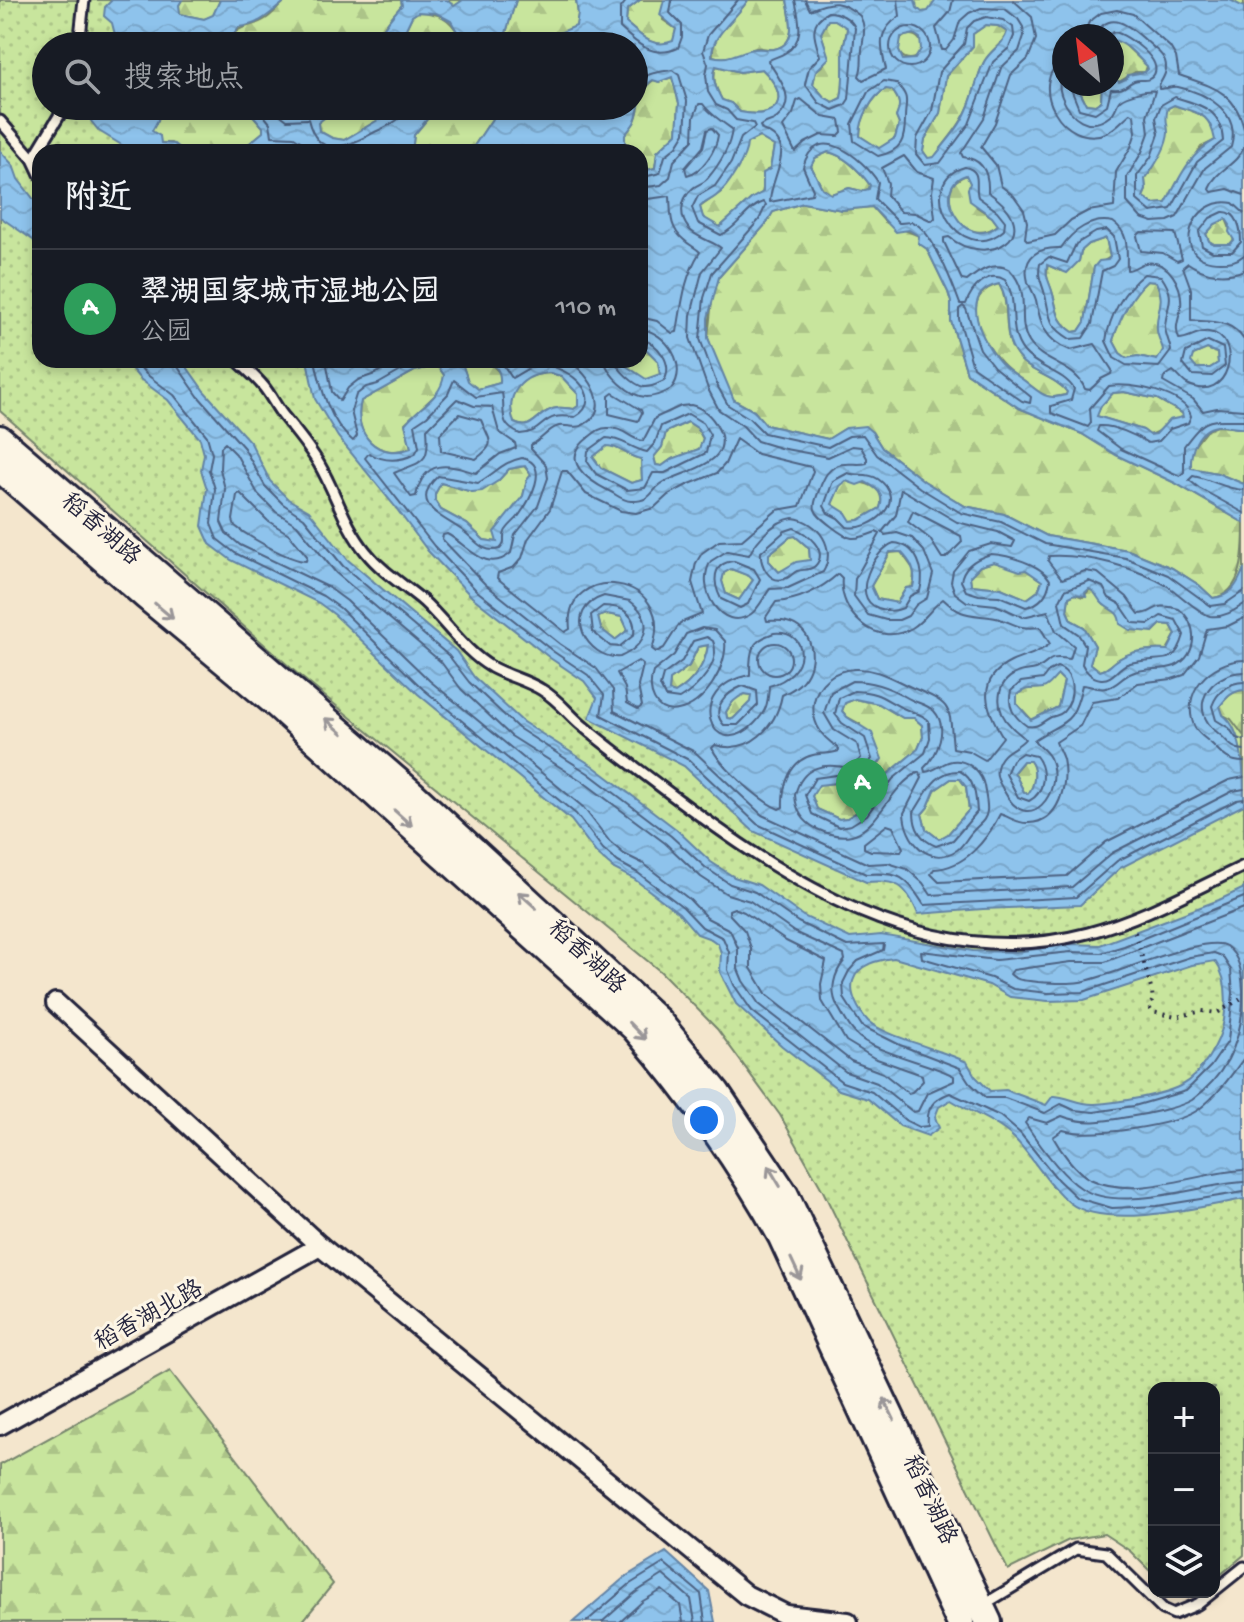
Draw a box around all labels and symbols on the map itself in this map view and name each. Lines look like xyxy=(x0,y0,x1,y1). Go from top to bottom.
north arrow xyxy=(1052,24,1124,96)
street label: 稻香湖路 xyxy=(54,487,147,573)
one-way arrow xyxy=(153,602,174,620)
one-way arrow xyxy=(324,717,344,735)
pin: A xyxy=(836,758,888,824)
one-way arrow xyxy=(392,809,412,827)
one-way arrow xyxy=(518,891,538,909)
street label: 稻香湖路 xyxy=(541,914,632,1002)
one-way arrow xyxy=(627,1021,646,1041)
your location xyxy=(684,1100,724,1140)
one-way arrow xyxy=(765,1165,781,1188)
one-way arrow xyxy=(789,1256,804,1280)
street label: 稻香湖北路 xyxy=(89,1274,209,1359)
one-way arrow xyxy=(881,1398,896,1422)
street label: 稻香湖路 xyxy=(894,1450,963,1550)

